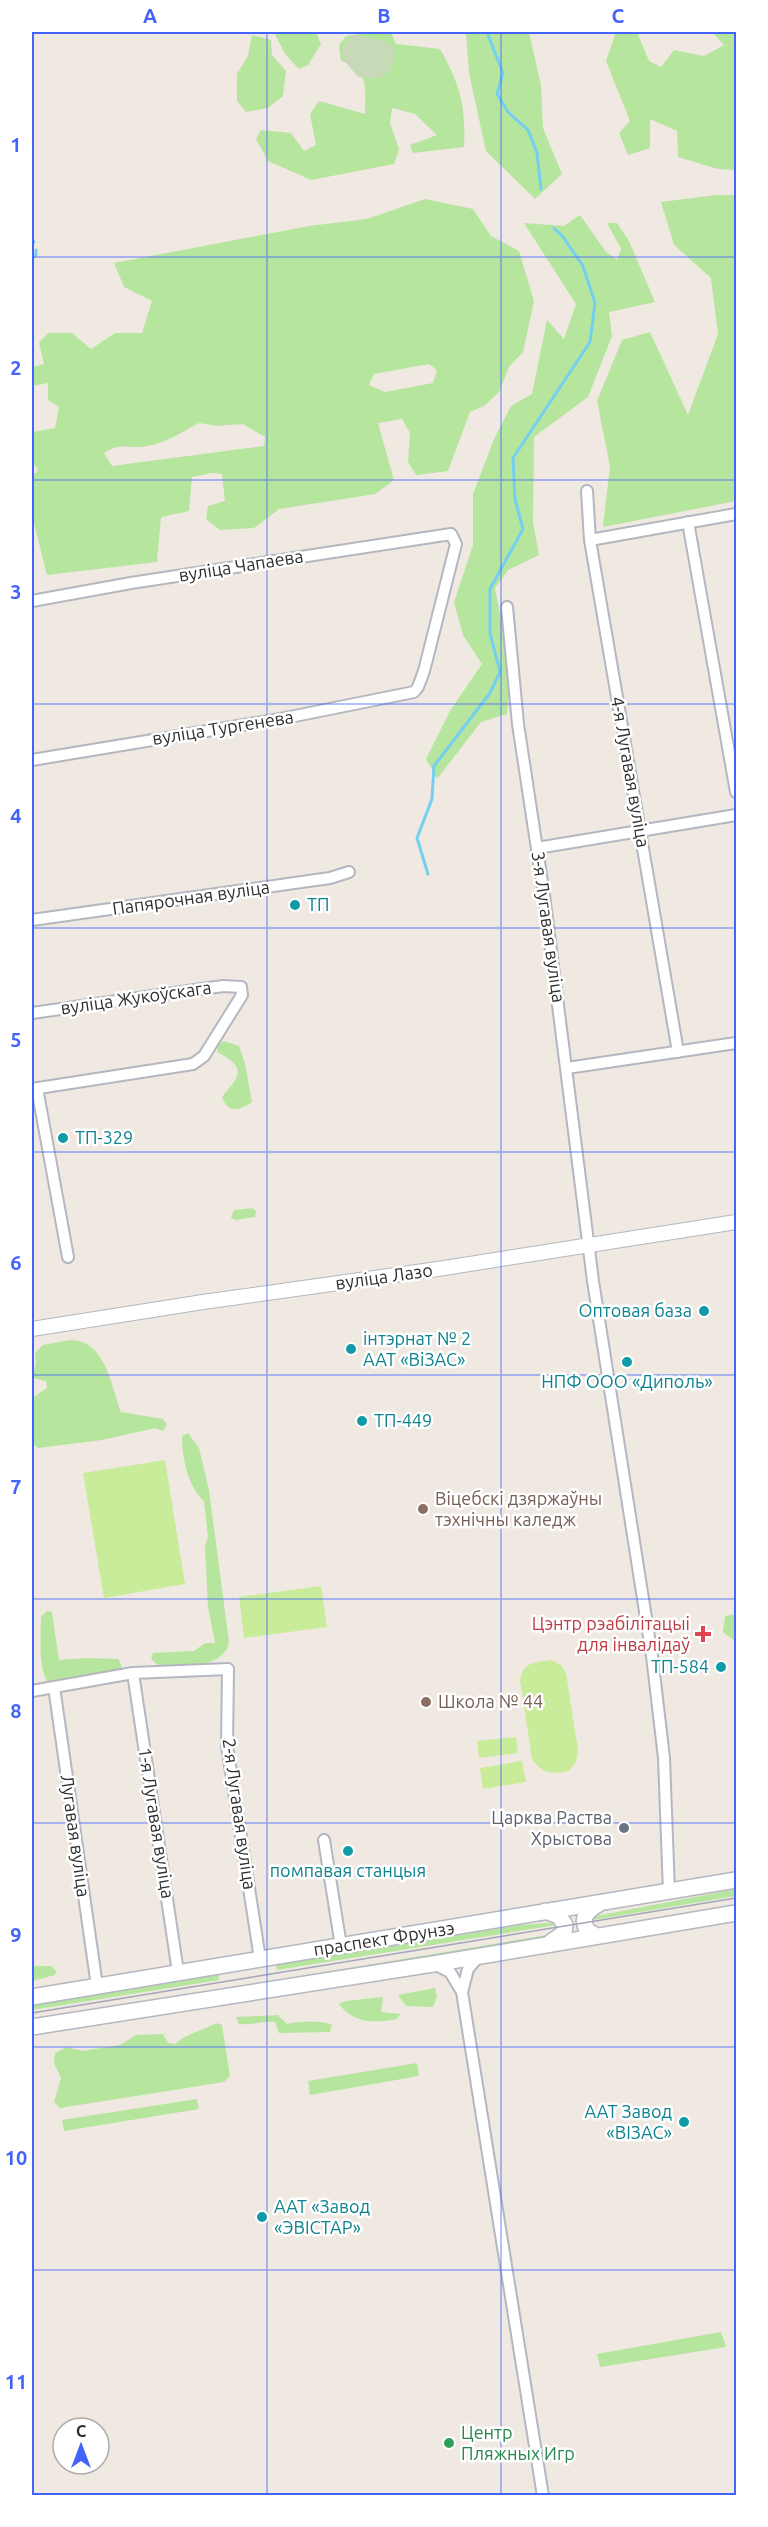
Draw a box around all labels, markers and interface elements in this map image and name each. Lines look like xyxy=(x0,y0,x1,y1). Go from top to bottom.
text: A xyxy=(143,4,157,27)
text: B xyxy=(377,4,391,27)
text: C xyxy=(612,4,625,27)
text: 1 xyxy=(10,133,22,156)
text: 2 xyxy=(10,356,22,379)
street label: вуліца Чапаева xyxy=(177,545,305,585)
text: 3 xyxy=(10,580,22,603)
street label: 4-я Лугавая вуліца xyxy=(608,695,654,849)
street label: вуліца Тургенева xyxy=(151,706,295,748)
text: 4 xyxy=(10,804,22,827)
street label: 3-я Лугавая вуліца xyxy=(528,850,570,1004)
street label: Папярочная вуліца xyxy=(111,876,271,918)
place label: ТП xyxy=(307,894,329,914)
marker: ТП xyxy=(288,898,302,912)
street label: вуліца Жукоўскага xyxy=(59,977,213,1018)
text: 5 xyxy=(10,1028,22,1051)
place label: ТП-329 xyxy=(75,1127,133,1147)
marker: ТП-329 xyxy=(56,1131,70,1145)
text: 6 xyxy=(10,1251,22,1274)
street label: вуліца Лазо xyxy=(334,1259,434,1293)
place label: Оптовая база xyxy=(579,1300,692,1320)
marker: Оптовая база xyxy=(697,1304,711,1318)
place label: інтэрнат № 2 ААТ «ВіЗАС» xyxy=(363,1328,471,1369)
marker: інтэрнат № 2 ААТ «ВіЗАС» xyxy=(344,1342,358,1356)
marker: НПФ ООО «Диполь» xyxy=(620,1355,634,1369)
place label: НПФ ООО «Диполь» xyxy=(541,1371,713,1391)
place label: ТП-449 xyxy=(374,1410,432,1430)
marker: ТП-449 xyxy=(355,1414,369,1428)
text: 7 xyxy=(10,1475,22,1498)
place label: Віцебскі дзяржаўны тэхнічны каледж xyxy=(435,1488,602,1529)
marker: Віцебскі дзяржаўны тэхнічны каледж xyxy=(416,1502,430,1516)
place label: Цэнтр рэабілітацыі для інвалідаў xyxy=(532,1613,690,1654)
marker: Цэнтр рэабілітацыі для інвалідаў xyxy=(694,1625,712,1643)
place label: ТП-584 xyxy=(651,1656,709,1676)
marker: ТП-584 xyxy=(714,1660,728,1674)
place label: Школа № 44 xyxy=(438,1691,543,1711)
marker: Школа № 44 xyxy=(419,1695,433,1709)
text: 8 xyxy=(10,1699,22,1722)
street label: 2-я Лугавая вуліца xyxy=(219,1737,261,1891)
street label: 1-я Лугавая вуліца xyxy=(135,1746,179,1900)
street label: Лугавая вуліца xyxy=(57,1773,94,1898)
place label: Царква Раства Хрыстова xyxy=(491,1807,612,1848)
marker: Царква Раства Хрыстова xyxy=(617,1821,631,1835)
marker: помпавая станцыя xyxy=(341,1844,355,1858)
place label: помпавая станцыя xyxy=(270,1860,426,1880)
street label: праспект Фрунзэ xyxy=(312,1917,456,1959)
text: 9 xyxy=(10,1923,22,1946)
place label: ААТ Завод «ВІЗАС» xyxy=(584,2101,672,2142)
marker: ААТ Завод «ВІЗАС» xyxy=(677,2115,691,2129)
text: 10 xyxy=(5,2146,27,2169)
place label: ААТ «Завод «ЭВІСТАР» xyxy=(274,2196,370,2237)
marker: ААТ «Завод «ЭВІСТАР» xyxy=(255,2210,269,2224)
text: 11 xyxy=(5,2370,27,2393)
north arrow xyxy=(51,2416,111,2476)
text: С xyxy=(76,2422,86,2440)
place label: Центр Пляжных Игр xyxy=(461,2422,575,2463)
marker: Центр Пляжных Игр xyxy=(442,2436,456,2450)

